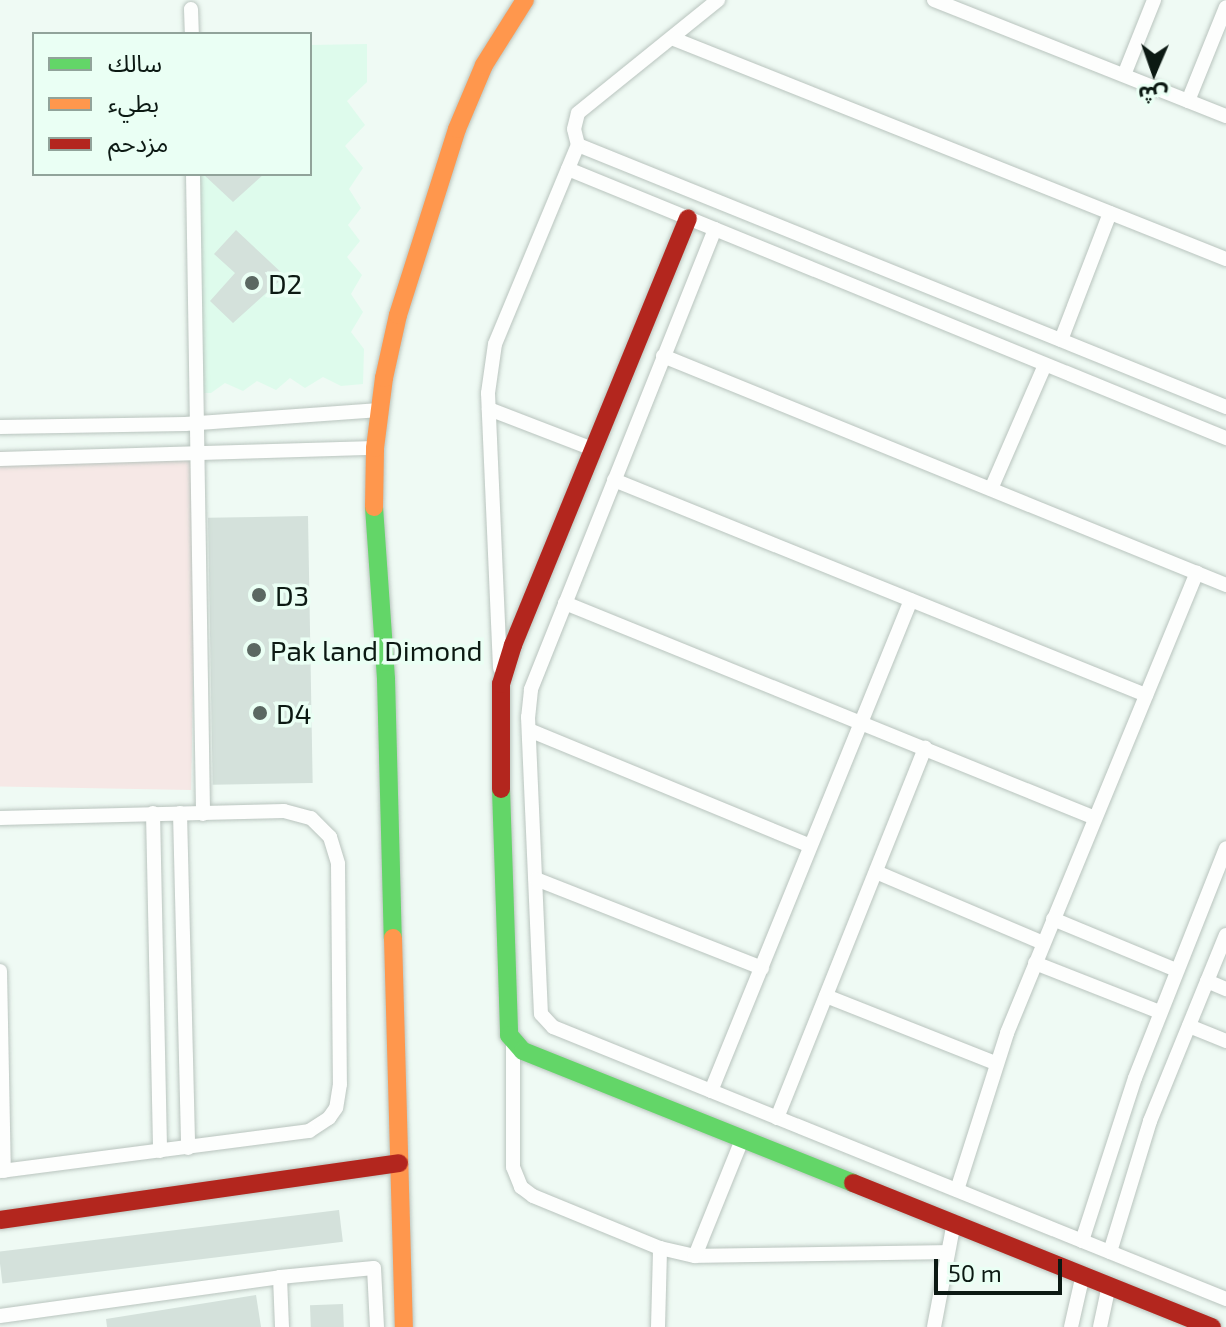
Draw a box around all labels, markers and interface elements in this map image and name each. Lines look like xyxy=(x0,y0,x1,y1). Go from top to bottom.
legend xyxy=(32,32,312,176)
north arrow xyxy=(1114,32,1194,112)
text: سالك xyxy=(108,48,162,77)
text: ش xyxy=(1138,82,1169,110)
text: بطيء xyxy=(108,88,159,117)
text: مزدحم xyxy=(108,128,168,157)
place label: D2 xyxy=(268,266,302,300)
marker: D2 xyxy=(243,274,261,292)
place label: D3 xyxy=(275,578,309,612)
marker: D3 xyxy=(250,586,268,604)
place label: Pak land Dimond xyxy=(270,633,483,667)
marker: Pak land Dimond xyxy=(245,641,263,659)
place label: D4 xyxy=(276,696,312,730)
marker: D4 xyxy=(251,704,269,722)
scale bar xyxy=(938,1243,1066,1293)
text: 50 m xyxy=(948,1258,1002,1287)

